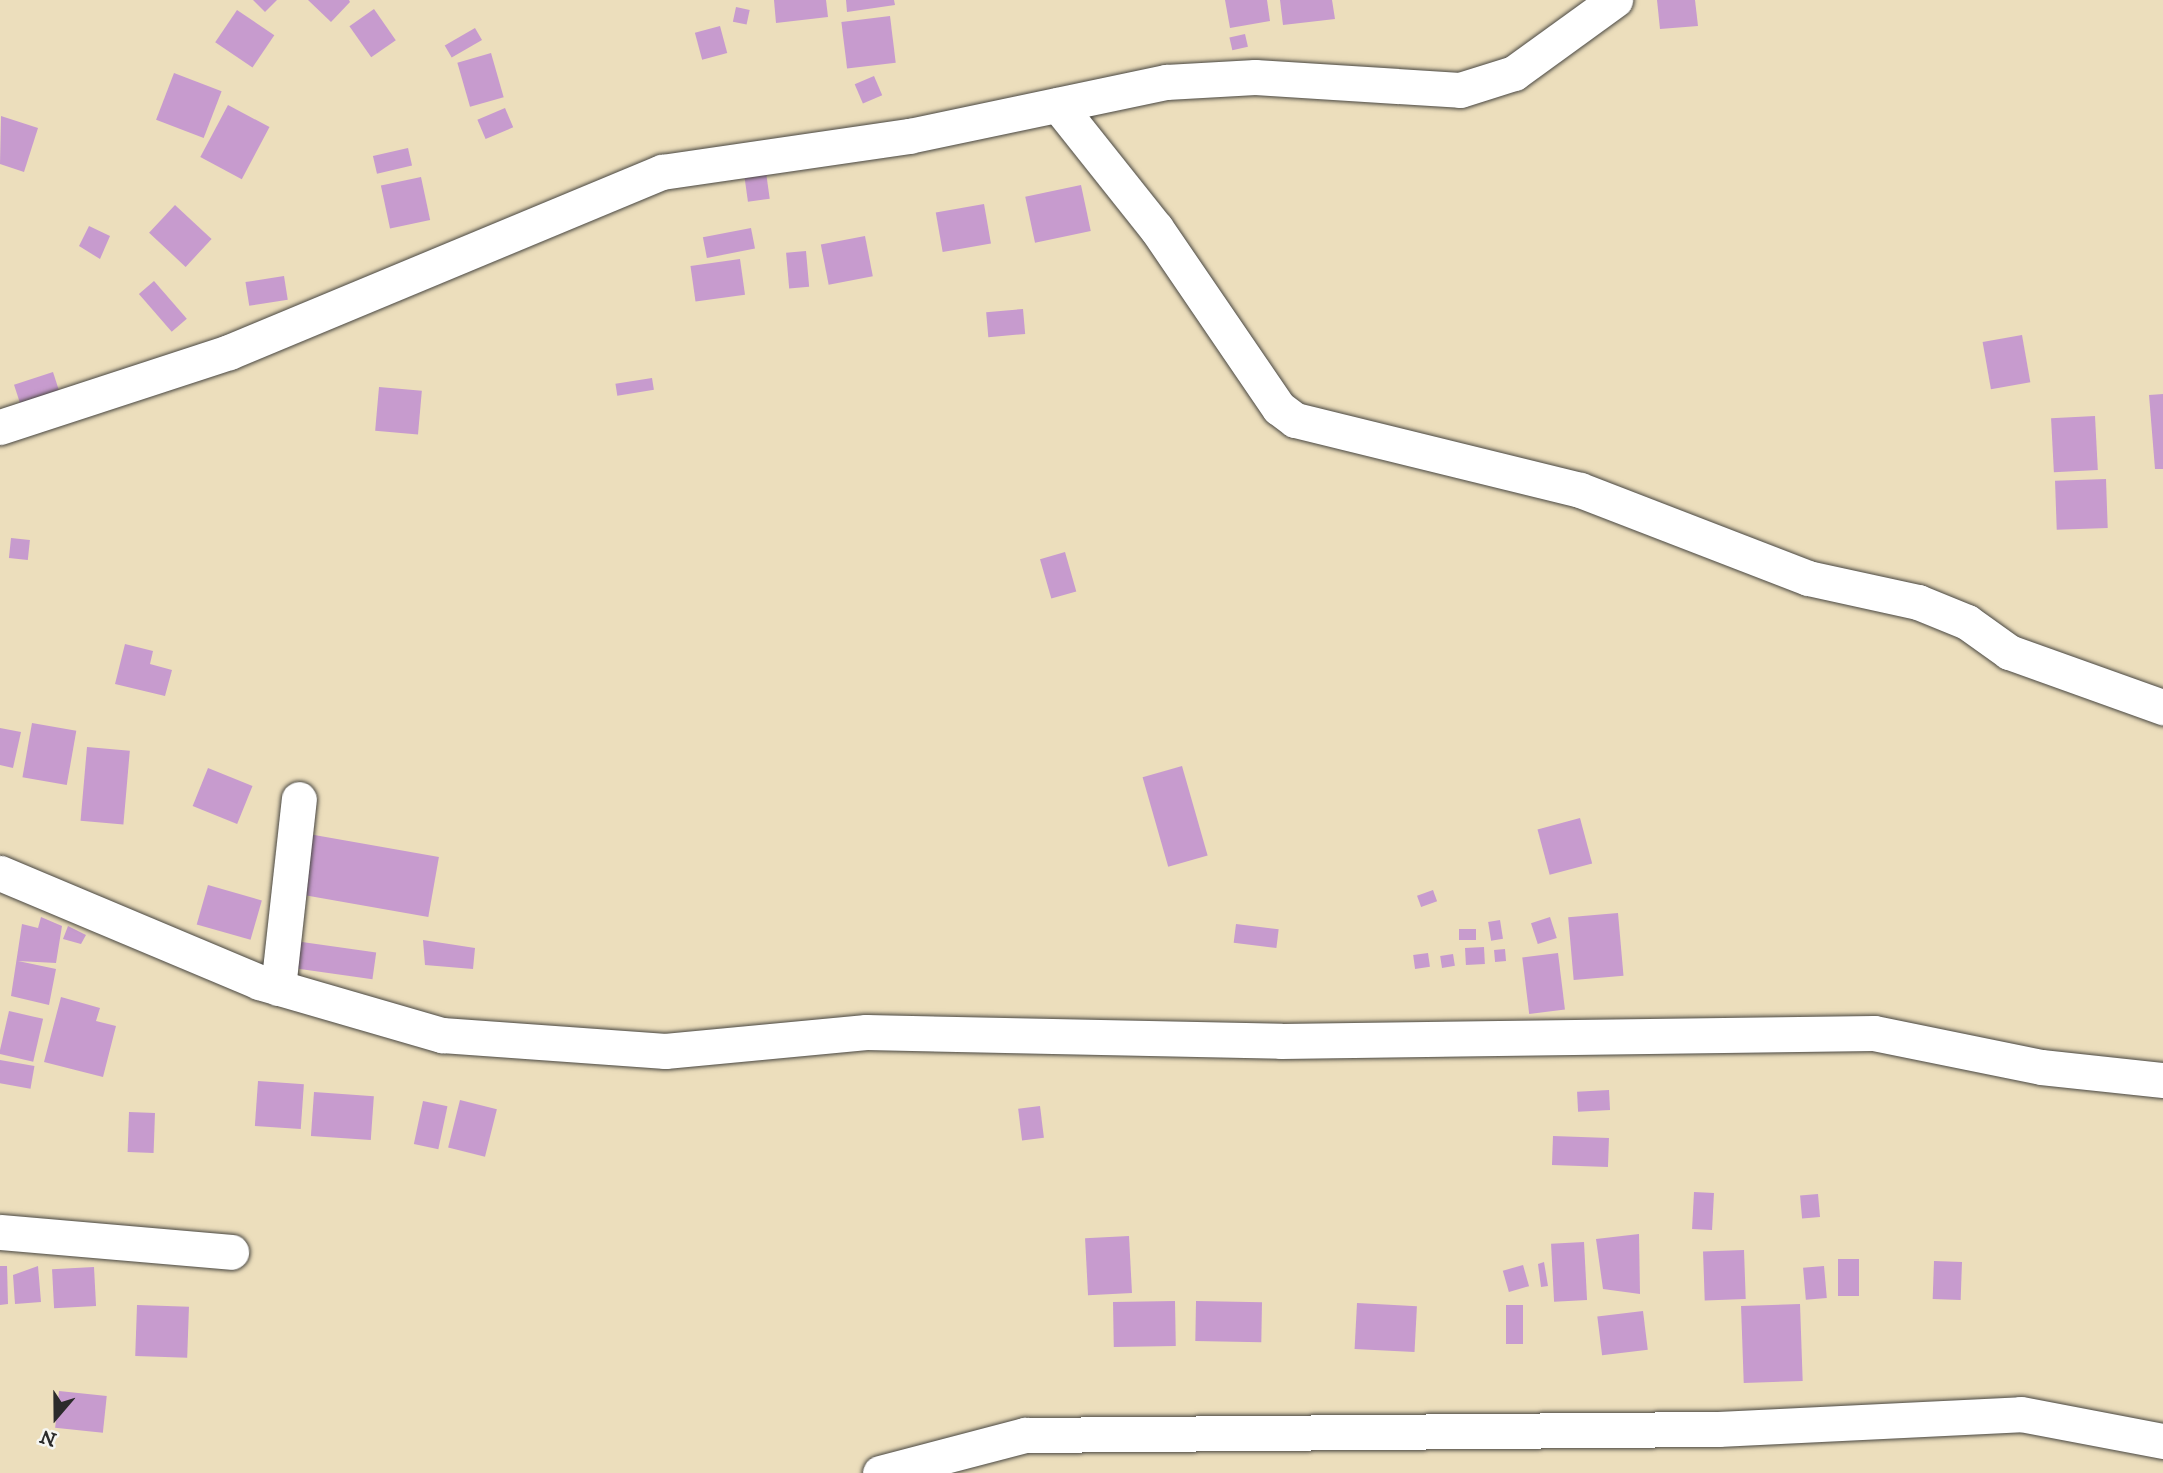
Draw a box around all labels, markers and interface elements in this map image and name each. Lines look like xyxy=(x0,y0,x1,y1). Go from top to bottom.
north arrow xyxy=(21,1382,91,1452)
text: N xyxy=(37,1424,60,1451)

